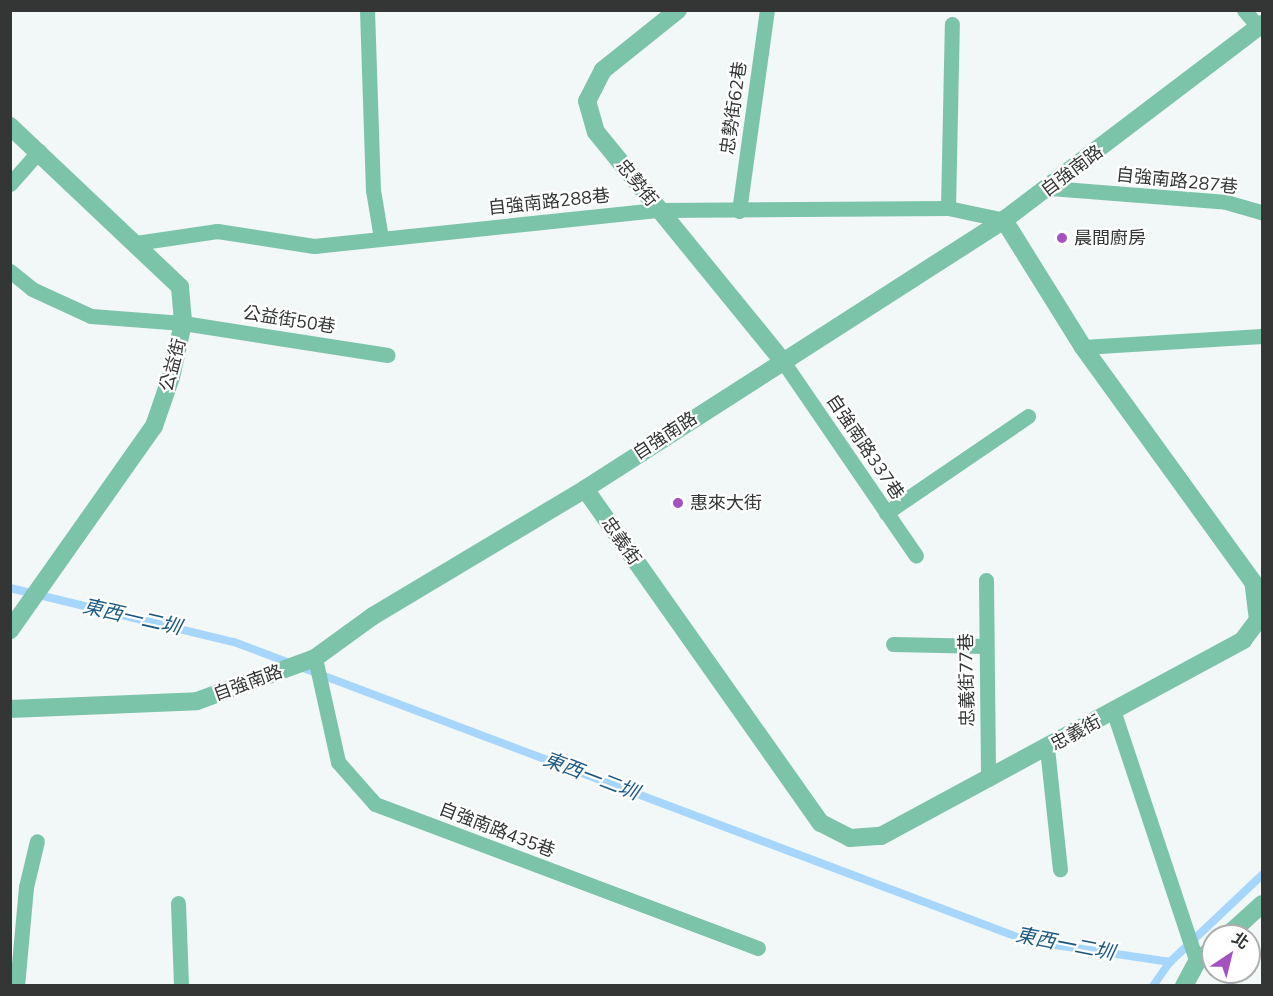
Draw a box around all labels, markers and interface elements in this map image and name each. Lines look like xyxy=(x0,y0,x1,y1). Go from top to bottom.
street label: 忠勢街62巷 xyxy=(717,60,751,156)
street label: 自強南路 xyxy=(1037,141,1107,201)
street label: 忠勢街 xyxy=(612,155,662,211)
street label: 自強南路287巷 xyxy=(1115,164,1239,198)
street label: 自強南路288巷 xyxy=(487,185,611,219)
place label: 晨間廚房 xyxy=(1074,227,1146,249)
marker: 晨間廚房 xyxy=(1055,231,1069,245)
street label: 公益街50巷 xyxy=(241,302,337,338)
street label: 公益街 xyxy=(156,336,190,394)
street label: 自強南路337巷 xyxy=(822,390,908,504)
street label: 自強南路 xyxy=(629,407,701,465)
place label: 惠來大街 xyxy=(690,492,762,514)
marker: 惠來大街 xyxy=(671,496,685,510)
street label: 忠義街 xyxy=(597,513,645,569)
water label: 東西一二圳 xyxy=(81,594,183,640)
street label: 忠義街77巷 xyxy=(955,633,979,727)
street label: 自強南路 xyxy=(210,661,286,705)
street label: 忠義街 xyxy=(1047,711,1105,755)
water label: 東西一二圳 xyxy=(540,747,642,805)
street label: 自強南路435巷 xyxy=(436,798,558,862)
water label: 東西一二圳 xyxy=(1014,923,1116,965)
north arrow xyxy=(1201,924,1261,984)
text: 北 xyxy=(1227,927,1253,954)

